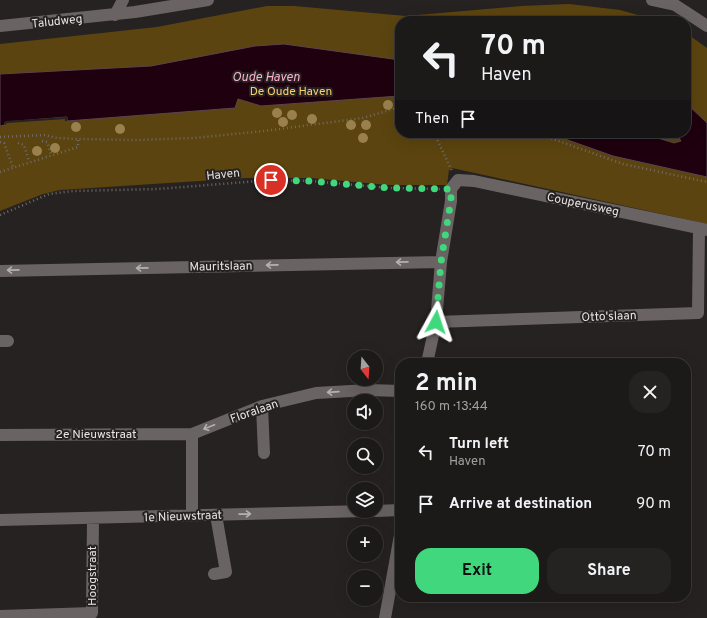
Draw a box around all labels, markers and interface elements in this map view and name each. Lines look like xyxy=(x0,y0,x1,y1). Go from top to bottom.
street label: Taludweg xyxy=(31,11,83,33)
text: 70 m xyxy=(481,29,546,65)
icon: left xyxy=(415,32,467,84)
text: Haven xyxy=(481,64,532,87)
water label: Oude Haven xyxy=(232,70,300,86)
park label: De Oude Haven xyxy=(250,84,332,100)
icon: arrive xyxy=(457,108,479,130)
text: Then xyxy=(415,110,449,129)
pin xyxy=(254,163,288,197)
street label: Haven xyxy=(205,165,241,185)
icon: arrive xyxy=(260,169,282,191)
street label: Couperusweg xyxy=(545,190,620,220)
street label: Mauritslaan xyxy=(189,258,253,276)
one-way arrow xyxy=(396,259,409,266)
one-way arrow xyxy=(266,261,279,269)
one-way arrow xyxy=(136,264,149,272)
one-way arrow xyxy=(7,267,20,274)
position arrow xyxy=(415,301,457,343)
street label: Otto'slaan xyxy=(581,308,637,326)
north arrow xyxy=(347,350,383,386)
map controls xyxy=(347,350,383,606)
text: 2 min xyxy=(415,369,478,399)
button: close xyxy=(629,371,671,413)
one-way arrow xyxy=(327,388,340,395)
button: sound xyxy=(347,394,383,430)
street label: Floralaan xyxy=(228,396,281,428)
text: 160 m · 13:44 xyxy=(415,399,488,415)
one-way arrow xyxy=(203,424,215,431)
street label: 2e Nieuwstraat xyxy=(56,427,136,443)
text: Turn left xyxy=(449,435,509,454)
button: search xyxy=(347,438,383,474)
icon: left xyxy=(415,441,437,463)
text: 70 m xyxy=(638,443,671,462)
text: Haven xyxy=(449,454,486,470)
button: layers xyxy=(347,482,383,518)
icon: arrive xyxy=(415,493,437,515)
text: Arrive at destination xyxy=(449,495,592,514)
text: 90 m xyxy=(636,495,671,514)
street label: 1e Nieuwstraat xyxy=(144,508,222,526)
one-way arrow xyxy=(238,510,251,518)
button: + xyxy=(347,526,383,562)
street label: Hoogstraat xyxy=(85,546,101,606)
button: Exit xyxy=(415,548,539,594)
button: Share xyxy=(547,548,671,594)
button: − xyxy=(347,570,383,606)

